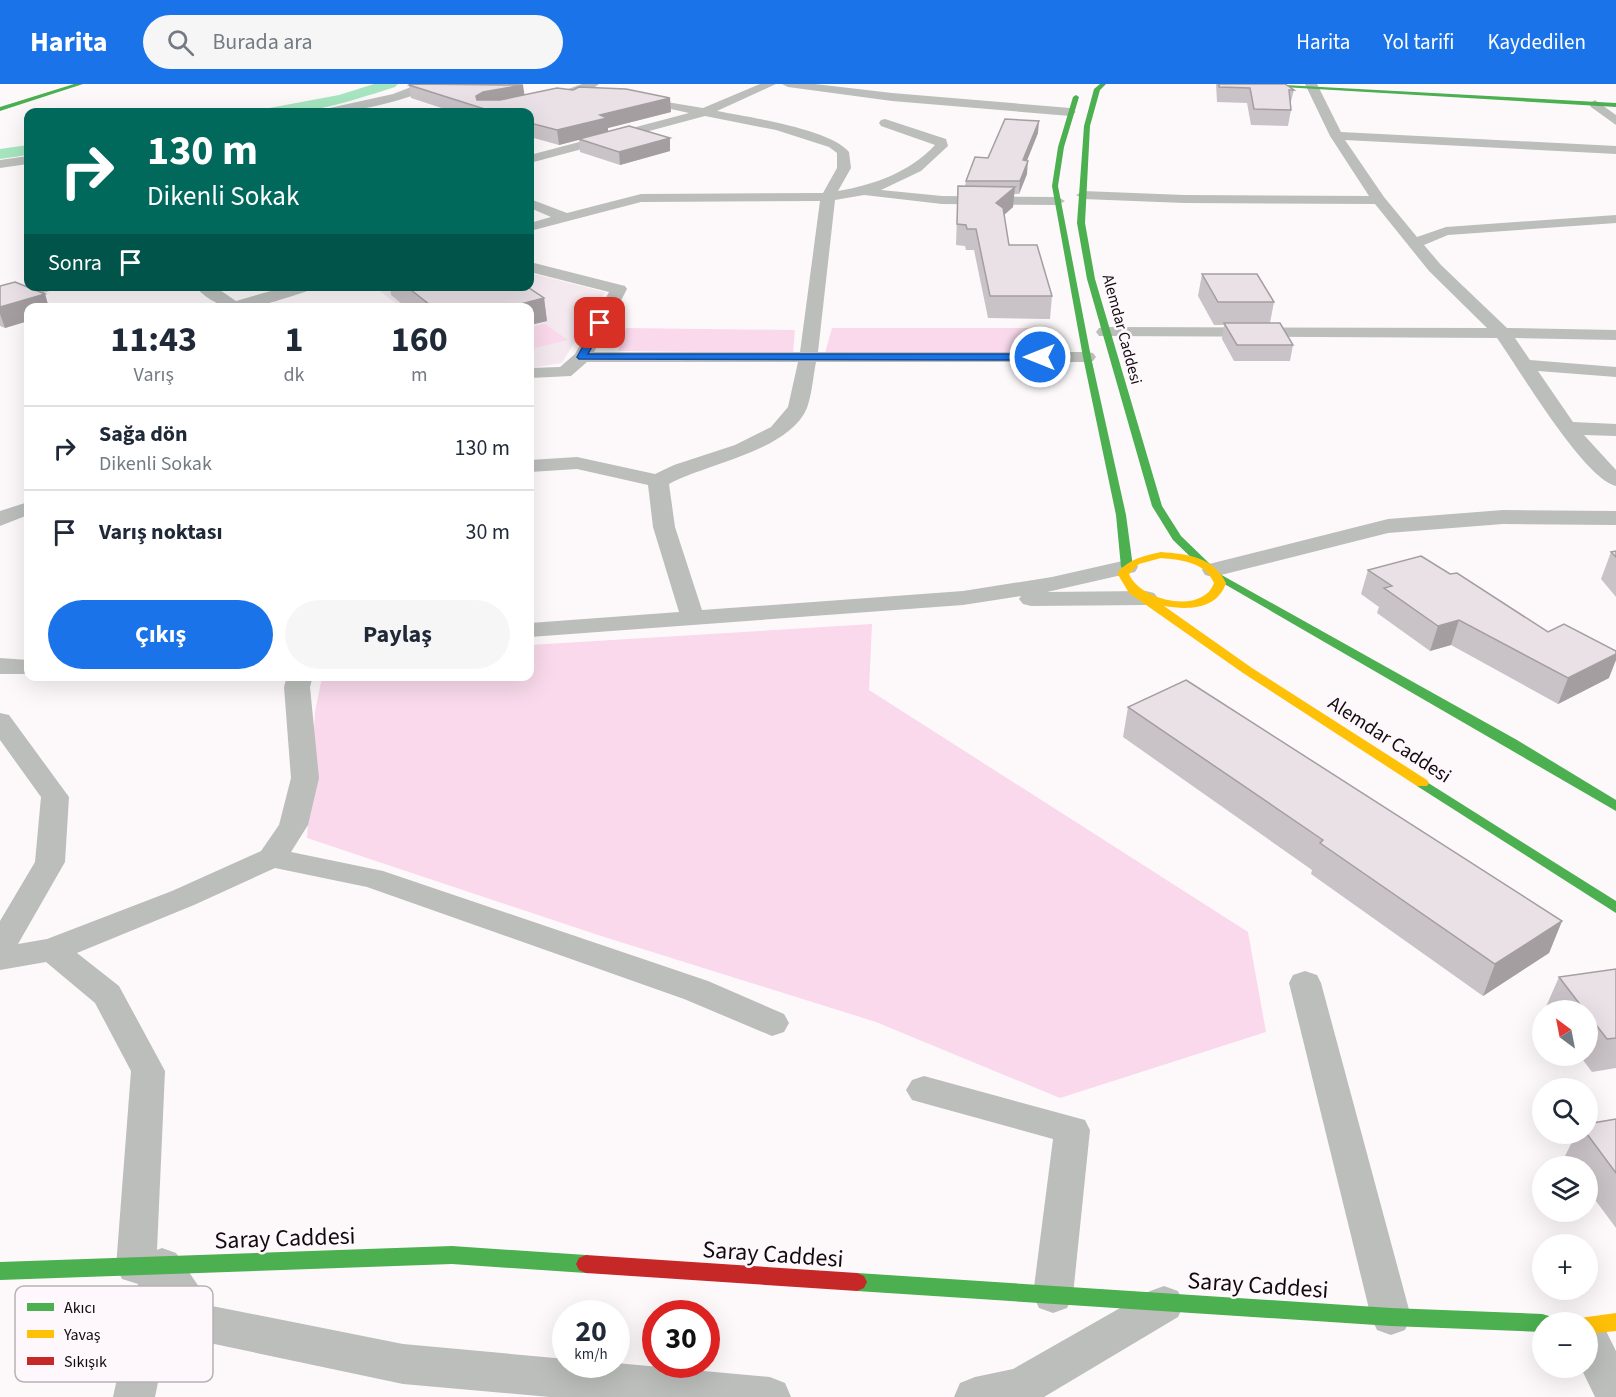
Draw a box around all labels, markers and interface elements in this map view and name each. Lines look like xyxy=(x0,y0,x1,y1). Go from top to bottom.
search box xyxy=(143,15,563,69)
text: Harita xyxy=(30,22,107,62)
icon: search xyxy=(164,26,197,59)
text: Burada ara xyxy=(212,26,313,58)
text: Harita xyxy=(1296,27,1350,57)
text: Yol tarifi xyxy=(1383,27,1454,57)
text: Kaydedilen xyxy=(1487,27,1586,57)
text: 130 m xyxy=(147,121,258,181)
icon: right xyxy=(48,132,126,210)
text: Dikenli Sokak xyxy=(147,177,299,216)
icon: arrive xyxy=(114,246,147,279)
text: Sonra xyxy=(48,247,102,279)
street label: Alemdar Caddesi xyxy=(1097,272,1147,387)
pin xyxy=(574,297,625,348)
icon: arrive xyxy=(583,306,616,339)
text: 11:43 xyxy=(110,314,197,365)
text: 1 xyxy=(284,314,303,365)
text: 160 xyxy=(391,314,448,365)
position arrow xyxy=(1008,325,1072,389)
text: Varış xyxy=(134,361,174,389)
text: dk xyxy=(283,361,304,389)
text: m xyxy=(411,361,428,389)
text: Sağa dön xyxy=(99,418,188,450)
icon: right xyxy=(48,432,81,465)
text: 130 m xyxy=(455,432,510,464)
text: Dikenli Sokak xyxy=(99,450,212,478)
icon: arrive xyxy=(48,516,81,549)
text: Varış noktası xyxy=(99,516,223,548)
text: 30 m xyxy=(465,516,510,548)
button: Çıkış xyxy=(48,600,273,669)
button: Paylaş xyxy=(285,600,510,669)
street label: Alemdar Caddesi xyxy=(1322,690,1456,790)
north arrow xyxy=(1532,1000,1598,1066)
map controls xyxy=(1532,1000,1598,1378)
button: search xyxy=(1532,1078,1598,1144)
button: layers xyxy=(1532,1156,1598,1222)
street label: Saray Caddesi xyxy=(214,1219,356,1258)
street label: Saray Caddesi xyxy=(701,1232,845,1277)
button: + xyxy=(1532,1234,1598,1300)
street label: Saray Caddesi xyxy=(1186,1263,1330,1308)
legend xyxy=(15,1286,213,1382)
text: Akıcı xyxy=(64,1297,96,1319)
speed limit sign: 30 xyxy=(642,1300,720,1378)
text: 20 xyxy=(575,1310,607,1353)
button: − xyxy=(1532,1312,1598,1378)
text: Yavaş xyxy=(63,1324,101,1346)
text: km/h xyxy=(574,1344,608,1365)
text: Sıkışık xyxy=(64,1351,107,1373)

